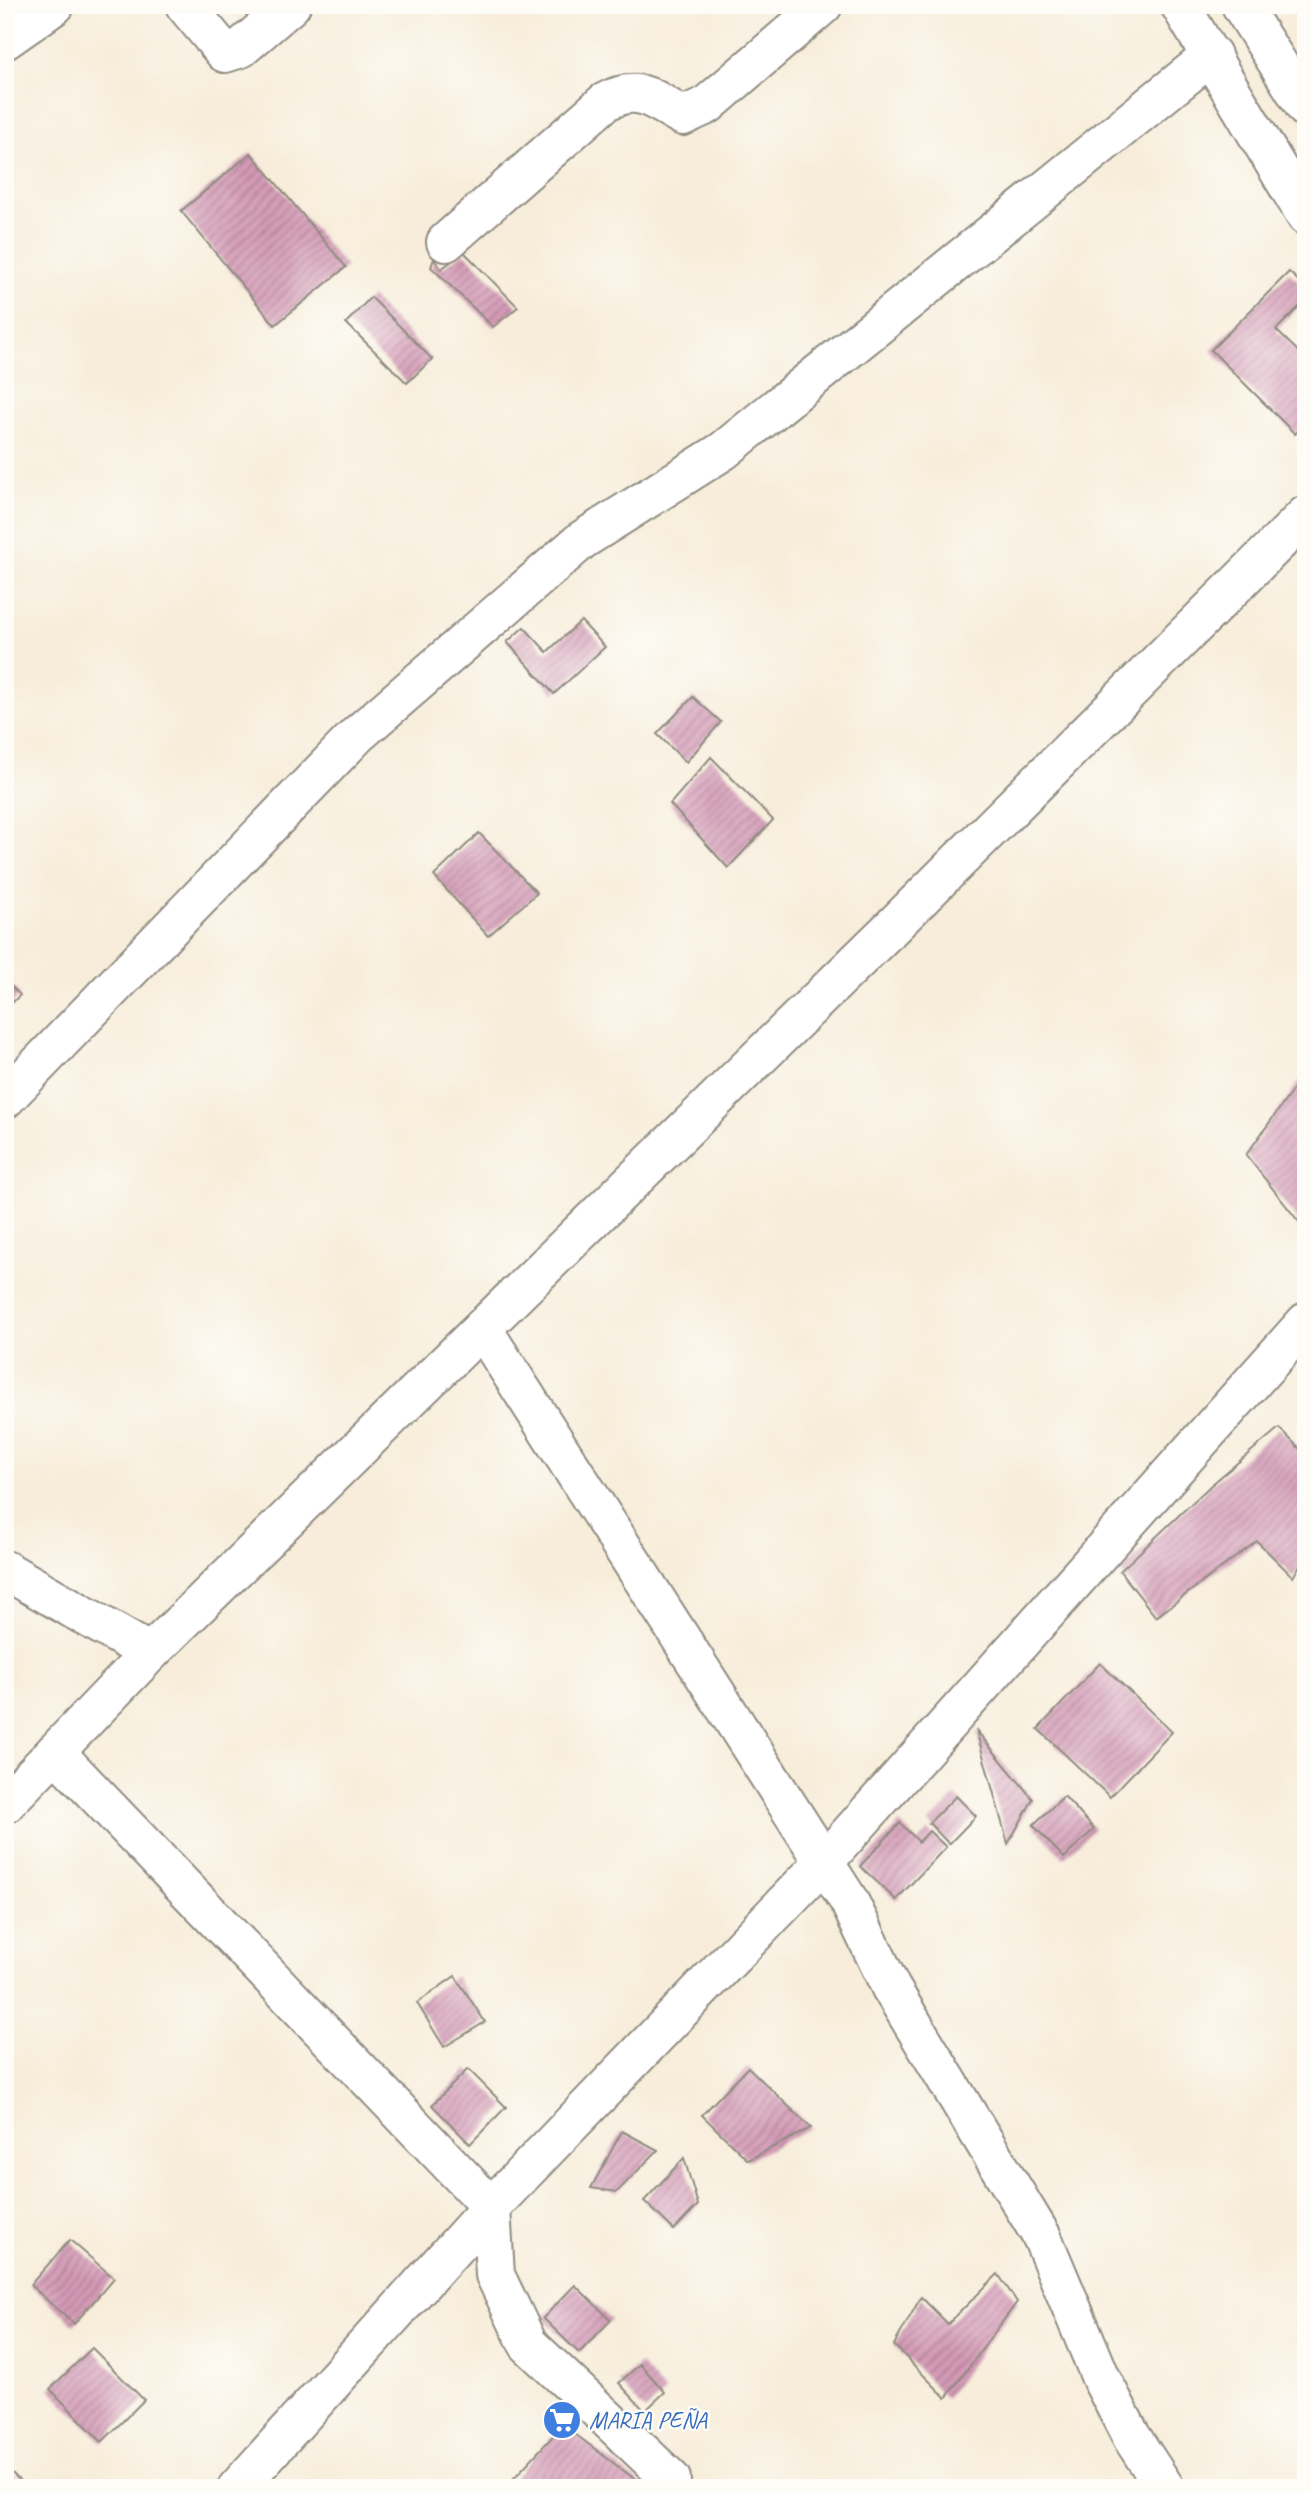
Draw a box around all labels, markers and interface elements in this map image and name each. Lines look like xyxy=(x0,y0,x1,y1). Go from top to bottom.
supermarket icon: MARIA PEÑA xyxy=(541,2399,583,2441)
place label: MARIA PEÑA xyxy=(589,2405,708,2435)

